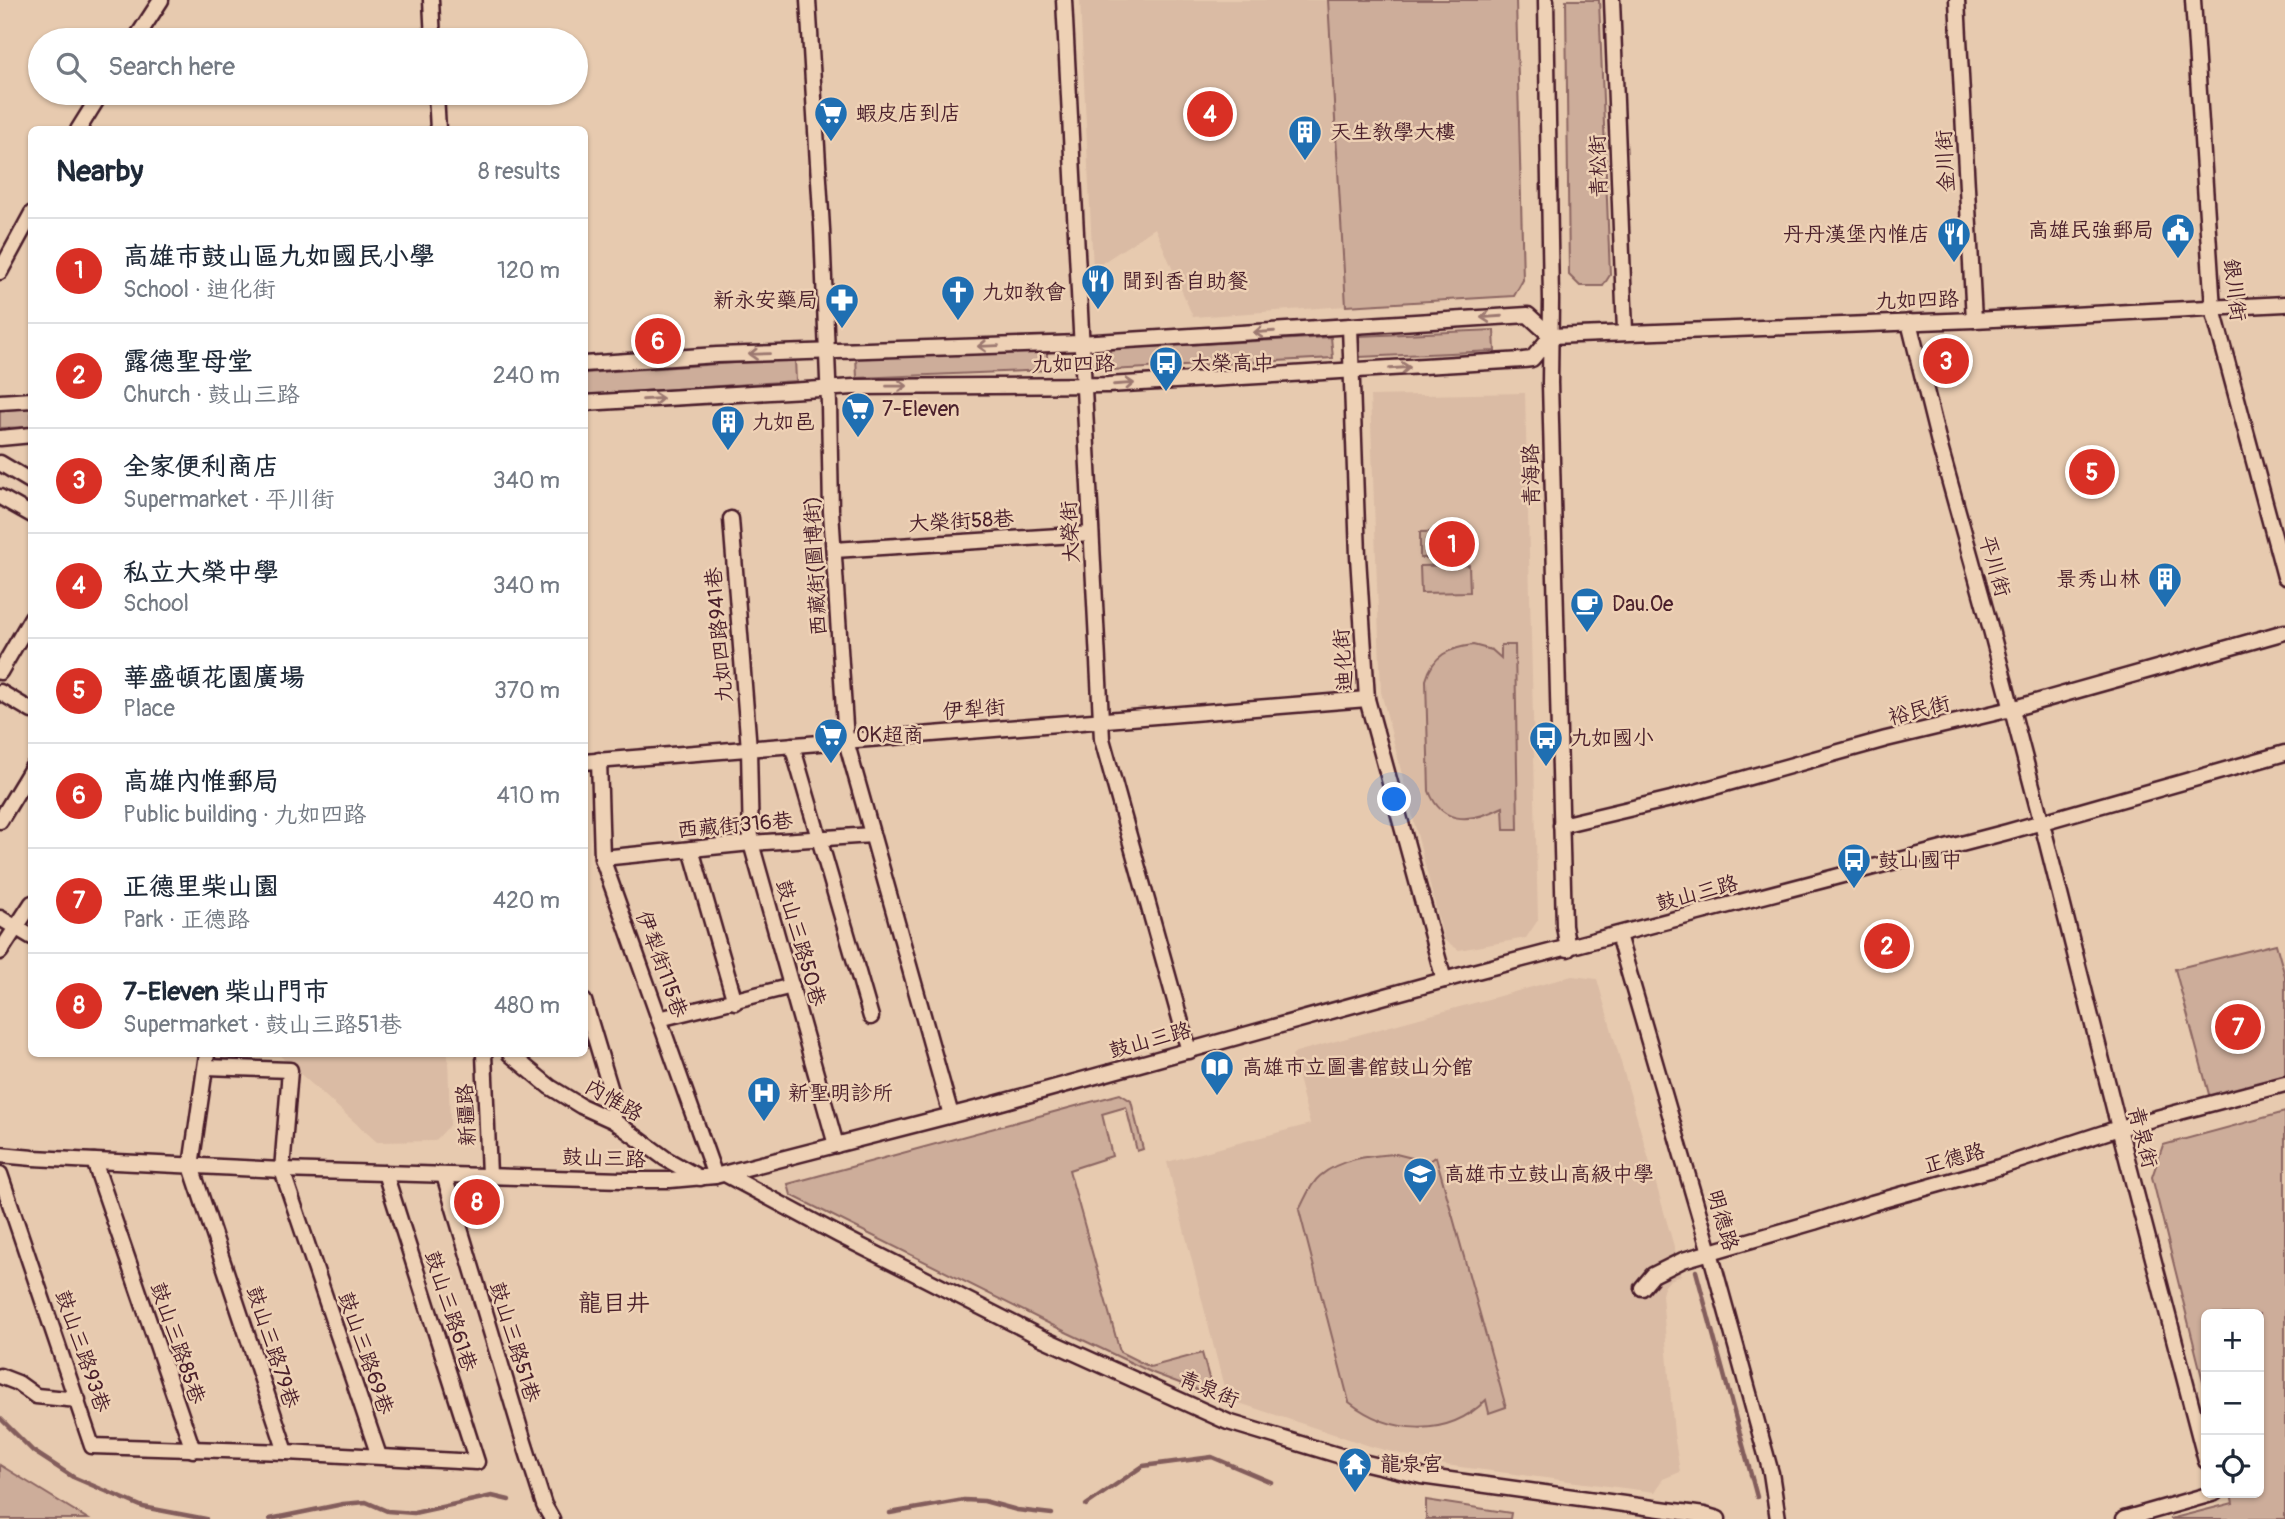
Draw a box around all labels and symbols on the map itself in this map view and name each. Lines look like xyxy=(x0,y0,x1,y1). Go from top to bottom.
pin: 4 xyxy=(1187,88,1233,140)
supermarket icon: 蝦皮店到店 xyxy=(812,94,850,143)
place label: 蝦皮店到店 xyxy=(856,100,961,127)
building icon: 天生教學大樓 xyxy=(1286,113,1324,162)
place label: 天生教學大樓 xyxy=(1330,119,1456,146)
street label: 金川街 xyxy=(1930,129,1961,193)
street label: 青松街 xyxy=(1584,134,1613,198)
public building icon: 高雄民強郵局 xyxy=(2159,211,2197,260)
restaurant icon: 丹丹漢堡內惟店 xyxy=(1935,215,1973,264)
place label: 高雄民強郵局 xyxy=(2028,217,2154,244)
place label: 丹丹漢堡內惟店 xyxy=(1783,221,1930,248)
street label: 銀川街 xyxy=(2217,257,2252,323)
restaurant icon: 聞到香自助餐 xyxy=(1079,262,1117,311)
place label: 聞到香自助餐 xyxy=(1122,268,1248,295)
church icon: 九如教會 xyxy=(939,273,977,322)
place label: 九如教會 xyxy=(982,279,1066,306)
pharmacy icon: 新永安藥局 xyxy=(823,281,861,330)
street label: 九如四路 xyxy=(1875,286,1959,315)
place label: 新永安藥局 xyxy=(713,287,818,314)
one-way arrow xyxy=(1479,311,1502,324)
pin: 6 xyxy=(635,315,681,367)
one-way arrow xyxy=(1252,325,1275,338)
pin: 3 xyxy=(1923,335,1969,387)
one-way arrow xyxy=(976,340,999,353)
bus stop icon: 大榮高中 xyxy=(1147,344,1185,393)
one-way arrow xyxy=(748,348,771,361)
street label: 九如四路 xyxy=(1031,350,1115,379)
place label: 大榮高中 xyxy=(1190,350,1274,377)
one-way arrow xyxy=(1388,361,1411,374)
one-way arrow xyxy=(1112,378,1135,391)
one-way arrow xyxy=(885,379,908,393)
supermarket icon: 7-Eleven xyxy=(839,390,877,439)
one-way arrow xyxy=(641,392,663,405)
place label: 7-Eleven xyxy=(882,396,960,423)
building icon: 九如邑 xyxy=(709,403,747,452)
place label: 九如邑 xyxy=(752,409,815,436)
street label: 青海路 xyxy=(1517,443,1546,507)
pin: 5 xyxy=(2069,446,2115,498)
street label: 西藏街(圖博街) xyxy=(798,495,833,637)
street label: 大榮街 xyxy=(1055,500,1086,564)
street label: 大榮街58巷 xyxy=(907,505,1015,538)
pin: 1 xyxy=(1429,518,1475,570)
street label: 平川街 xyxy=(1973,532,2016,600)
building icon: 景秀山林 xyxy=(2146,560,2184,609)
street label: 九如四路941巷 xyxy=(700,566,739,704)
place label: 景秀山林 xyxy=(2056,566,2140,593)
cafe icon: Dau.Oe xyxy=(1568,585,1606,634)
place label: Dau.Oe xyxy=(1612,591,1674,618)
street label: 迪化街 xyxy=(1328,628,1359,692)
street label: 裕民街 xyxy=(1885,690,1953,731)
street label: 伊犁街 xyxy=(942,694,1006,725)
supermarket icon: OK超商 xyxy=(812,716,850,765)
bus stop icon: 九如國小 xyxy=(1527,719,1565,768)
place label: OK超商 xyxy=(856,722,924,749)
place label: 九如國小 xyxy=(1570,725,1654,752)
your location xyxy=(1377,782,1411,816)
street label: 西藏街316巷 xyxy=(676,807,794,844)
bus stop icon: 鼓山國中 xyxy=(1835,841,1873,890)
place label: 鼓山國中 xyxy=(1878,847,1962,874)
street label: 鼓山三路 xyxy=(1653,870,1741,917)
street label: 鼓山三路50巷 xyxy=(770,877,832,1010)
street label: 伊犁街115巷 xyxy=(630,907,693,1021)
pin: 2 xyxy=(1864,920,1910,972)
pin: 7 xyxy=(2215,1001,2261,1053)
street label: 鼓山三路 xyxy=(1106,1017,1194,1064)
library icon: 高雄市立圖書館鼓山分館 xyxy=(1198,1048,1236,1097)
place label: 高雄市立圖書館鼓山分館 xyxy=(1242,1054,1473,1081)
street label: 內惟路 xyxy=(580,1073,648,1128)
hospital icon: 新聖明診所 xyxy=(745,1074,783,1123)
place label: 新聖明診所 xyxy=(788,1080,893,1107)
street label: 新疆路 xyxy=(451,1083,482,1147)
street label: 青泉街 xyxy=(2122,1103,2163,1171)
street label: 正德路 xyxy=(1920,1137,1988,1180)
street label: 鼓山三路 xyxy=(562,1144,646,1173)
school or university icon: 高雄市立鼓山高級中學 xyxy=(1401,1155,1439,1204)
place label: 高雄市立鼓山高級中學 xyxy=(1444,1161,1654,1188)
pin: 8 xyxy=(454,1176,500,1228)
street label: 明德路 xyxy=(1701,1186,1744,1254)
street label: 鼓山三路61巷 xyxy=(418,1247,483,1375)
street label: 鼓山三路85巷 xyxy=(144,1279,211,1408)
street label: 鼓山三路51巷 xyxy=(483,1279,546,1406)
street label: 鼓山三路79巷 xyxy=(240,1283,305,1412)
street label: 鼓山三路93巷 xyxy=(49,1286,116,1416)
street label: 鼓山三路69巷 xyxy=(332,1288,399,1418)
district label: 龍目井 xyxy=(578,1289,650,1318)
street label: 青泉街 xyxy=(1175,1365,1243,1414)
temple icon: 龍泉宮 xyxy=(1336,1445,1374,1494)
place label: 龍泉宮 xyxy=(1380,1451,1443,1478)

